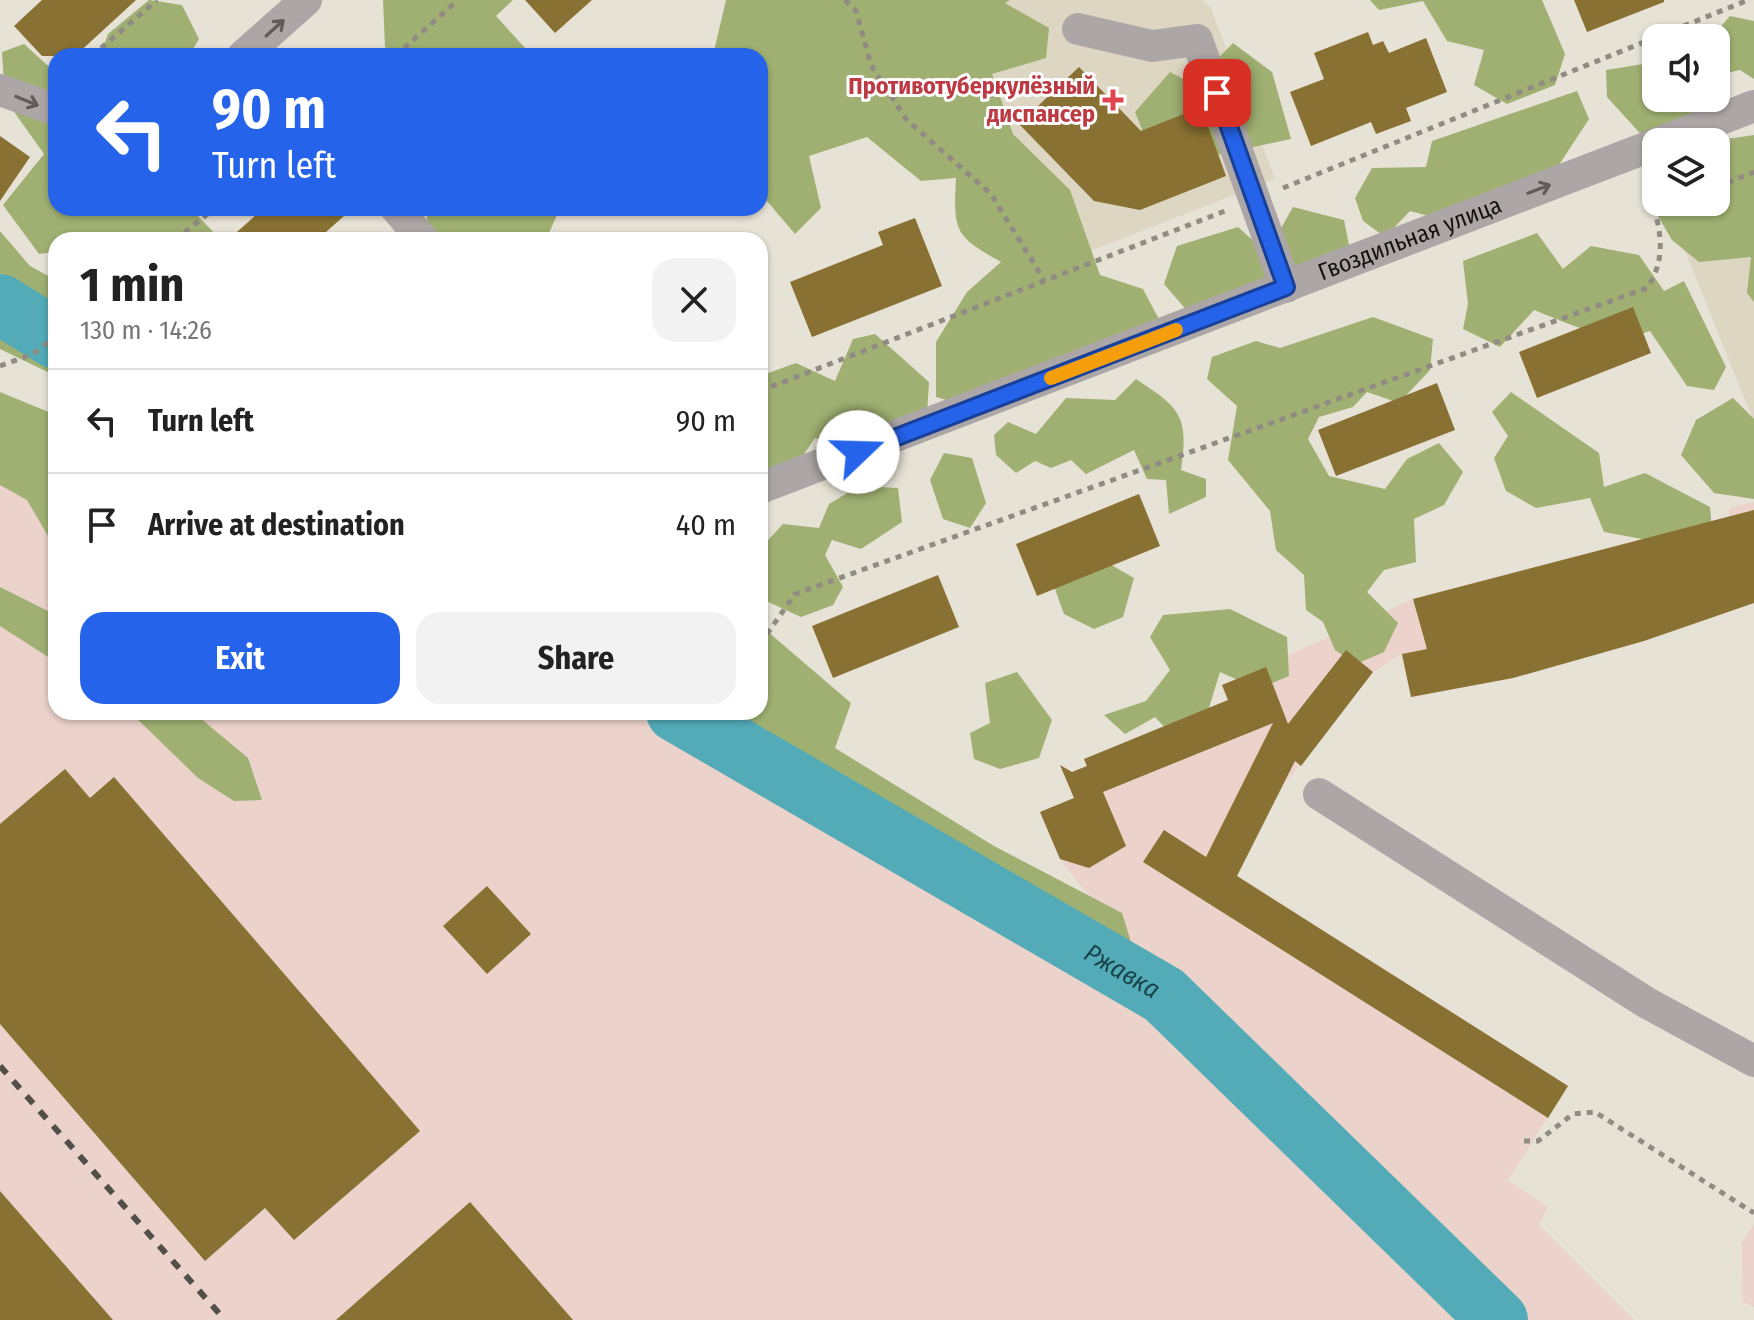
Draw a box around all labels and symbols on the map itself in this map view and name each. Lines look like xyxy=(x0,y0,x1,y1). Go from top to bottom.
one-way arrow xyxy=(264,19,284,37)
pin xyxy=(1183,59,1251,127)
place label: Противотуберкулёзный диспансер xyxy=(848,72,1095,128)
marker: Противотуберкулёзный диспансер xyxy=(1102,89,1124,111)
one-way arrow xyxy=(15,95,39,110)
one-way arrow xyxy=(1526,181,1551,195)
street label: Гвоздильная улица xyxy=(1314,191,1505,286)
position arrow xyxy=(816,410,900,494)
water label: Ржавка xyxy=(1079,937,1166,1005)

